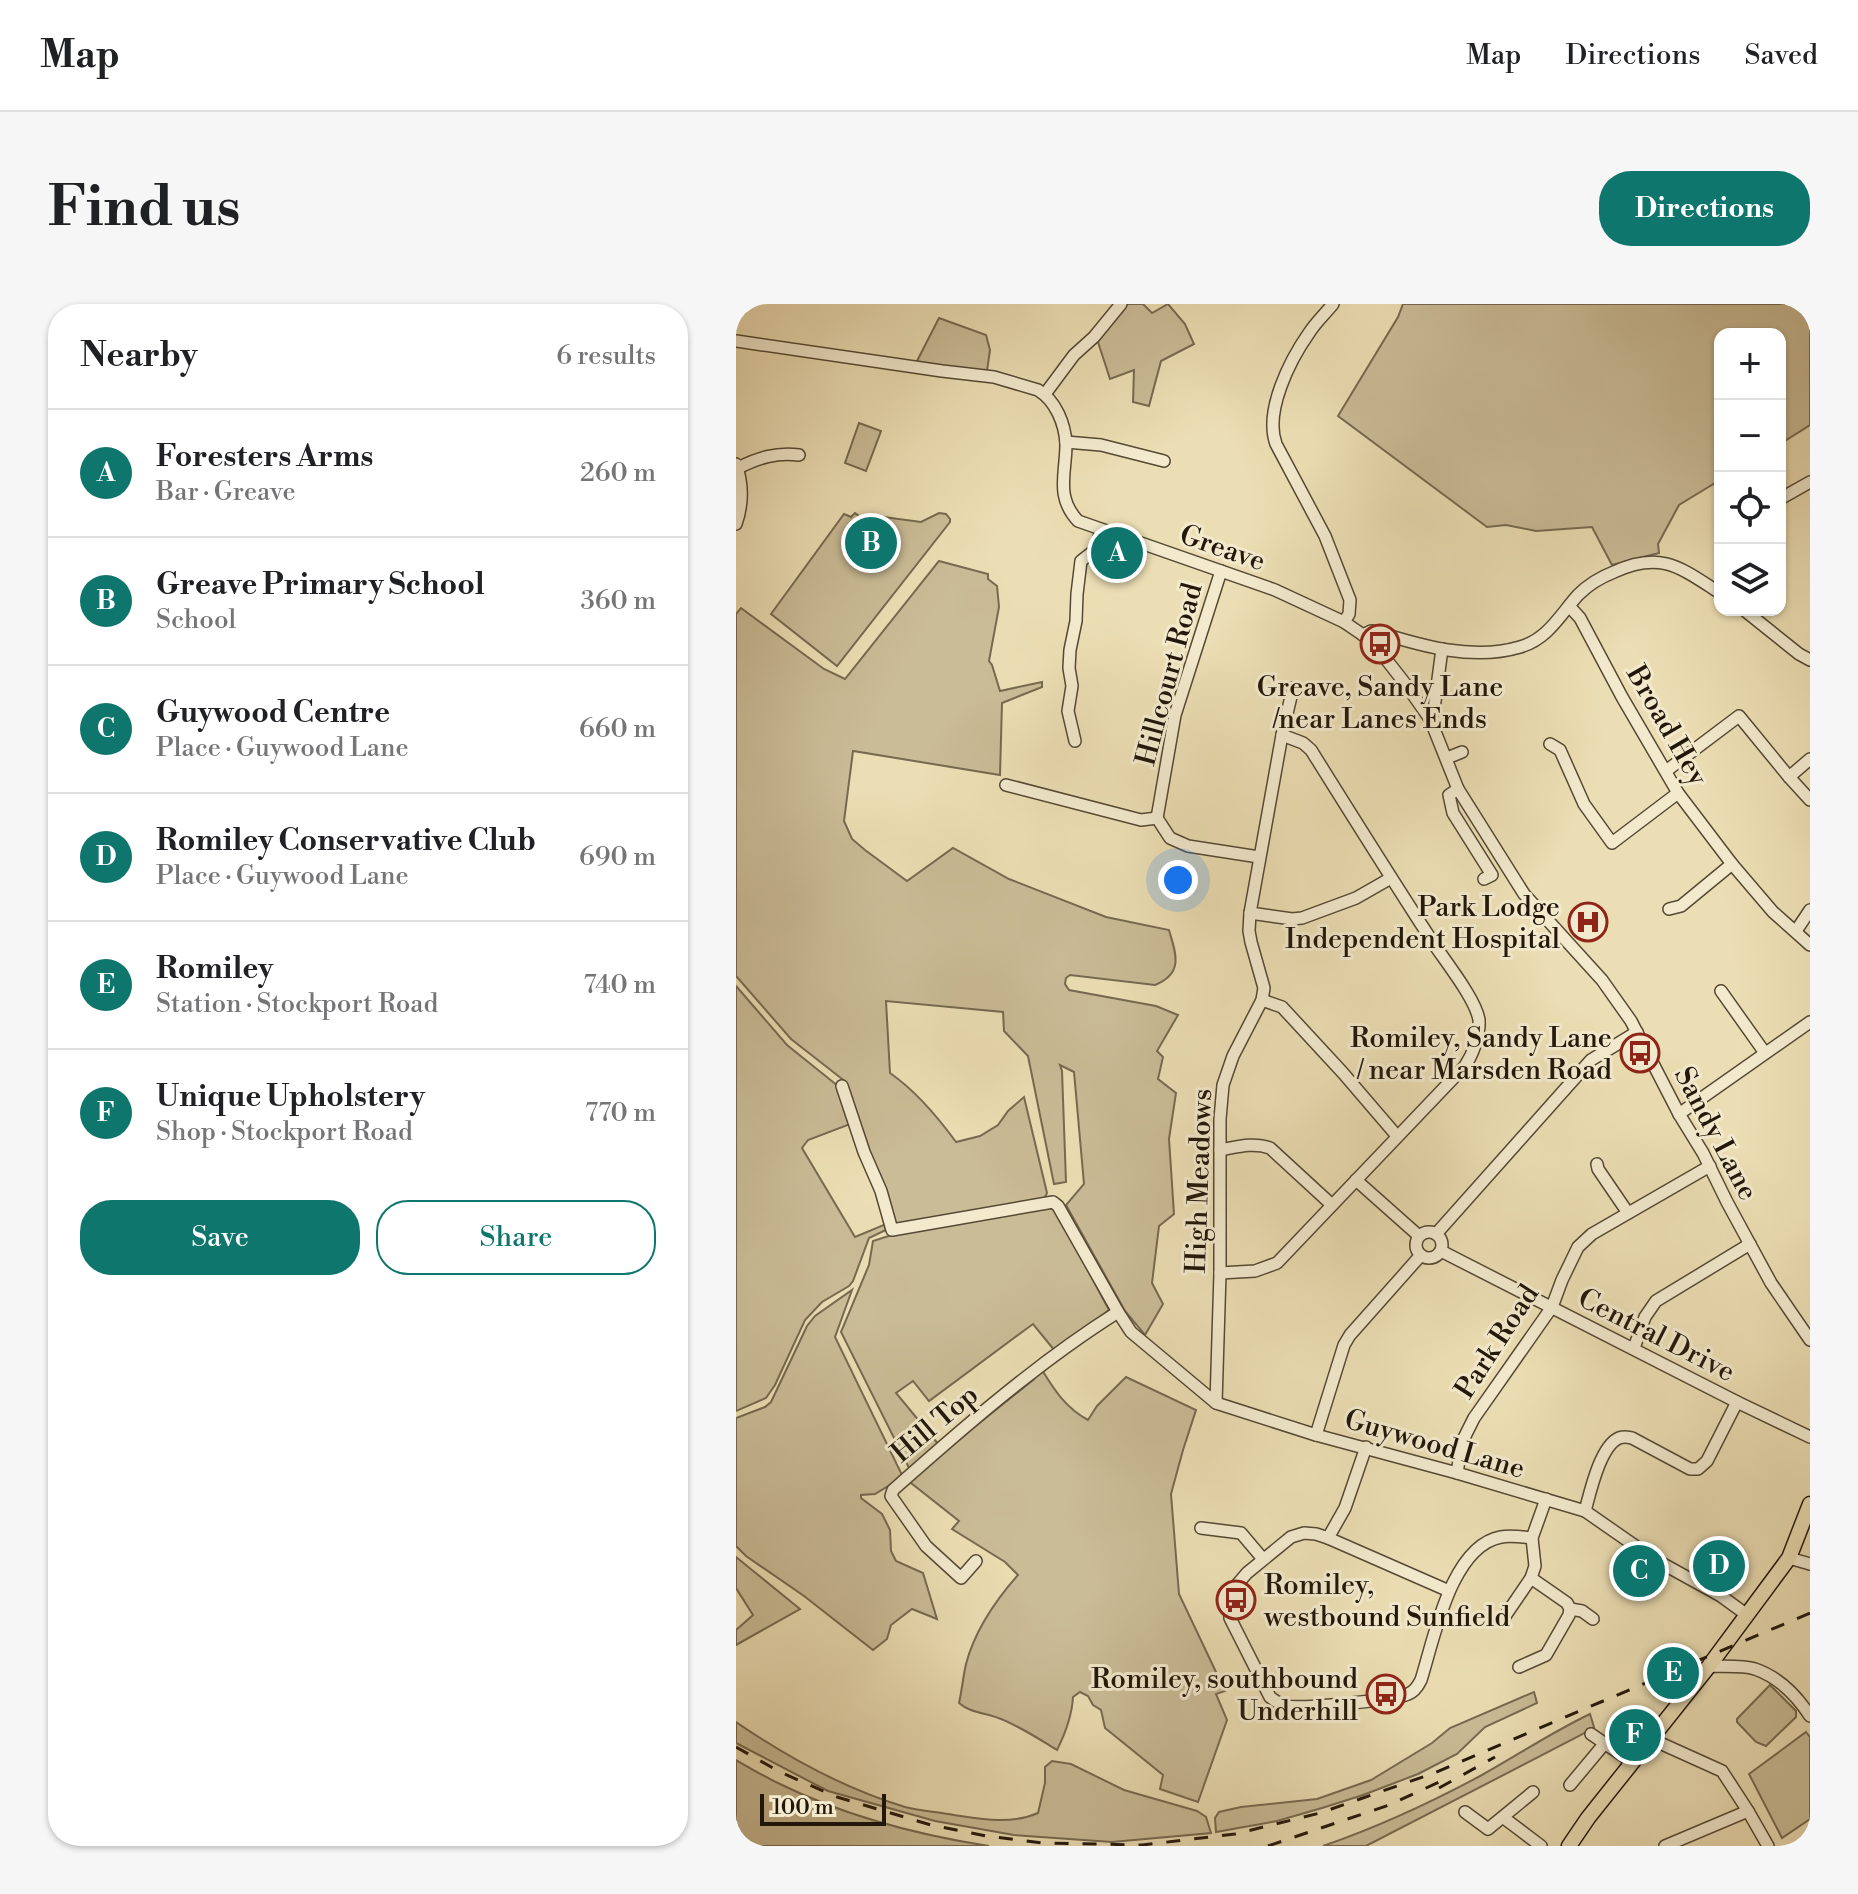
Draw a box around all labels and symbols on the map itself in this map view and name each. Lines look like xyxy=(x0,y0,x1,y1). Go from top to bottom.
pin: B xyxy=(845,513,897,573)
street label: Greave xyxy=(1175,518,1270,579)
pin: A xyxy=(1091,523,1143,583)
street label: Hillcourt Road xyxy=(1128,579,1211,770)
bus stop icon: Greave, Sandy Lane /near Lanes Ends xyxy=(1359,623,1401,665)
street label: Broad Hey xyxy=(1618,659,1715,792)
place label: Greave, Sandy Lane /near Lanes Ends xyxy=(1257,670,1503,737)
your location xyxy=(1158,860,1198,900)
place label: Park Lodge Independent Hospital xyxy=(1285,890,1560,957)
hospital icon: Park Lodge Independent Hospital xyxy=(1567,901,1609,943)
place label: Romiley, Sandy Lane / near Marsden Road xyxy=(1350,1021,1612,1088)
bus stop icon: Romiley, Sandy Lane / near Marsden Road xyxy=(1619,1032,1661,1074)
street label: Sandy Lane xyxy=(1666,1061,1765,1206)
street label: High Meadows xyxy=(1179,1088,1220,1274)
street label: Park Road xyxy=(1447,1278,1547,1405)
street label: Central Drive xyxy=(1572,1281,1741,1390)
street label: Hill Top xyxy=(884,1378,986,1471)
street label: Guywood Lane xyxy=(1340,1402,1529,1487)
pin: D xyxy=(1693,1536,1745,1596)
pin: C xyxy=(1613,1541,1665,1601)
place label: Romiley, westbound Sunfield xyxy=(1263,1568,1510,1635)
bus stop icon: Romiley, westbound Sunfield xyxy=(1215,1579,1257,1621)
pin: E xyxy=(1647,1643,1699,1703)
place label: Romiley, southbound Underhill xyxy=(1091,1662,1358,1729)
bus stop icon: Romiley, southbound Underhill xyxy=(1365,1673,1407,1715)
pin: F xyxy=(1609,1705,1661,1765)
scale bar xyxy=(760,1790,886,1826)

